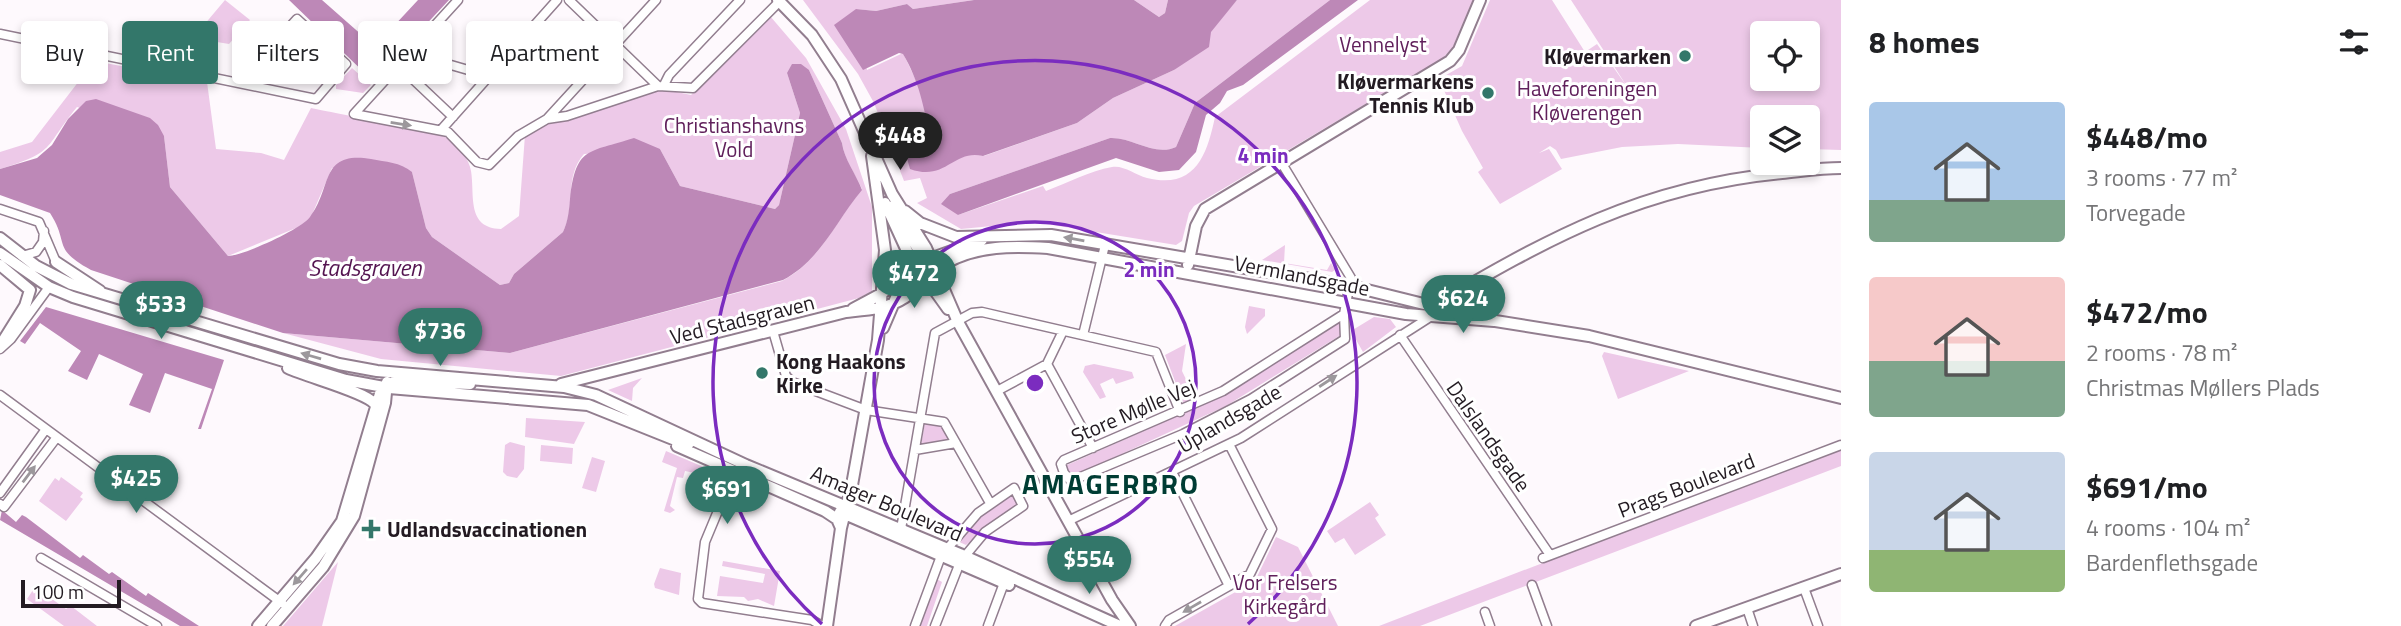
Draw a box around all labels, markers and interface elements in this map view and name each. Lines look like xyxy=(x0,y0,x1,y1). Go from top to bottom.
text: 8 homes xyxy=(1869,19,1980,65)
chip: Buy xyxy=(21,21,108,84)
chip: Rent xyxy=(122,21,218,84)
chip: Filters xyxy=(232,21,344,84)
chip: New xyxy=(358,21,452,84)
chip: Apartment xyxy=(466,21,623,84)
map controls xyxy=(1750,21,1820,175)
button: locate xyxy=(1750,21,1820,91)
icon: filters xyxy=(2335,23,2373,61)
park label: Vennelyst xyxy=(1339,28,1427,60)
place label: Kløvermarken xyxy=(1544,40,1671,72)
marker: Kløvermarken xyxy=(1677,48,1693,64)
place label: Kløvermarkens Tennis Klub xyxy=(1337,65,1474,121)
park label: Haveforeningen Kløverengen xyxy=(1517,72,1657,128)
marker: Kløvermarkens Tennis Klub xyxy=(1480,85,1496,101)
button: layers xyxy=(1750,105,1820,175)
park label: Christianshavns Vold xyxy=(664,109,804,165)
pin: $448 xyxy=(859,113,941,172)
text: $448/mo xyxy=(2086,114,2208,160)
text: $448 xyxy=(874,117,926,152)
one-way arrow xyxy=(390,119,412,130)
icon: home xyxy=(1925,130,2009,214)
text: 4 min xyxy=(1237,139,1289,171)
text: 3 rooms · 77 m² xyxy=(2086,160,2237,195)
text: Torvegade xyxy=(2086,195,2186,230)
one-way arrow xyxy=(1063,234,1085,245)
street label: Vermlandsgade xyxy=(1231,246,1373,304)
water label: Stadsgraven xyxy=(309,250,422,285)
pin: $472 xyxy=(873,250,955,310)
text: 2 min xyxy=(1123,253,1175,285)
text: $472 xyxy=(888,255,940,290)
pin: $624 xyxy=(1422,276,1504,335)
text: $624 xyxy=(1437,280,1489,315)
pin: $533 xyxy=(120,282,202,341)
text: $533 xyxy=(135,286,187,321)
street label: Ved Stadsgraven xyxy=(666,286,818,352)
text: $472/mo xyxy=(2086,289,2208,335)
icon: home xyxy=(1925,305,2009,389)
pin: $736 xyxy=(399,308,481,368)
text: $736 xyxy=(414,313,466,348)
text: 2 rooms · 78 m² xyxy=(2086,335,2237,370)
place label: Kong Haakons Kirke xyxy=(776,345,906,401)
one-way arrow xyxy=(300,350,321,360)
marker: Kong Haakons Kirke xyxy=(754,365,770,381)
street label: Store Mølle Vej xyxy=(1066,370,1200,452)
text: Christmas Møllers Plads xyxy=(2086,370,2320,405)
centre of rings xyxy=(1023,371,1047,395)
street label: Dalslandsgade xyxy=(1439,374,1539,498)
street label: Uplandsgade xyxy=(1171,375,1287,461)
one-way arrow xyxy=(1318,375,1338,388)
street label: Prags Boulevard xyxy=(1613,444,1759,526)
pin: $425 xyxy=(95,456,177,515)
street label: Amager Boulevard xyxy=(806,456,968,550)
text: $425 xyxy=(110,460,162,495)
district label: AMAGERBRO xyxy=(1022,462,1200,505)
text: $691/mo xyxy=(2086,464,2208,510)
one-way arrow xyxy=(21,465,35,483)
pin: $691 xyxy=(686,466,768,526)
text: $691 xyxy=(701,471,753,506)
icon: home xyxy=(1925,480,2009,564)
text: 4 rooms · 104 m² xyxy=(2086,510,2250,545)
place label: Udlandsvaccinationen xyxy=(387,513,587,545)
marker: Udlandsvaccinationen xyxy=(361,519,381,539)
pin: $554 xyxy=(1048,536,1130,596)
text: $554 xyxy=(1063,541,1115,576)
text: Bardenflethsgade xyxy=(2086,545,2258,580)
park label: Vor Frelsers Kirkegård xyxy=(1232,566,1338,622)
one-way arrow xyxy=(293,568,308,585)
scale bar xyxy=(21,577,121,609)
text: 100 m xyxy=(32,577,84,606)
one-way arrow xyxy=(1182,601,1201,613)

